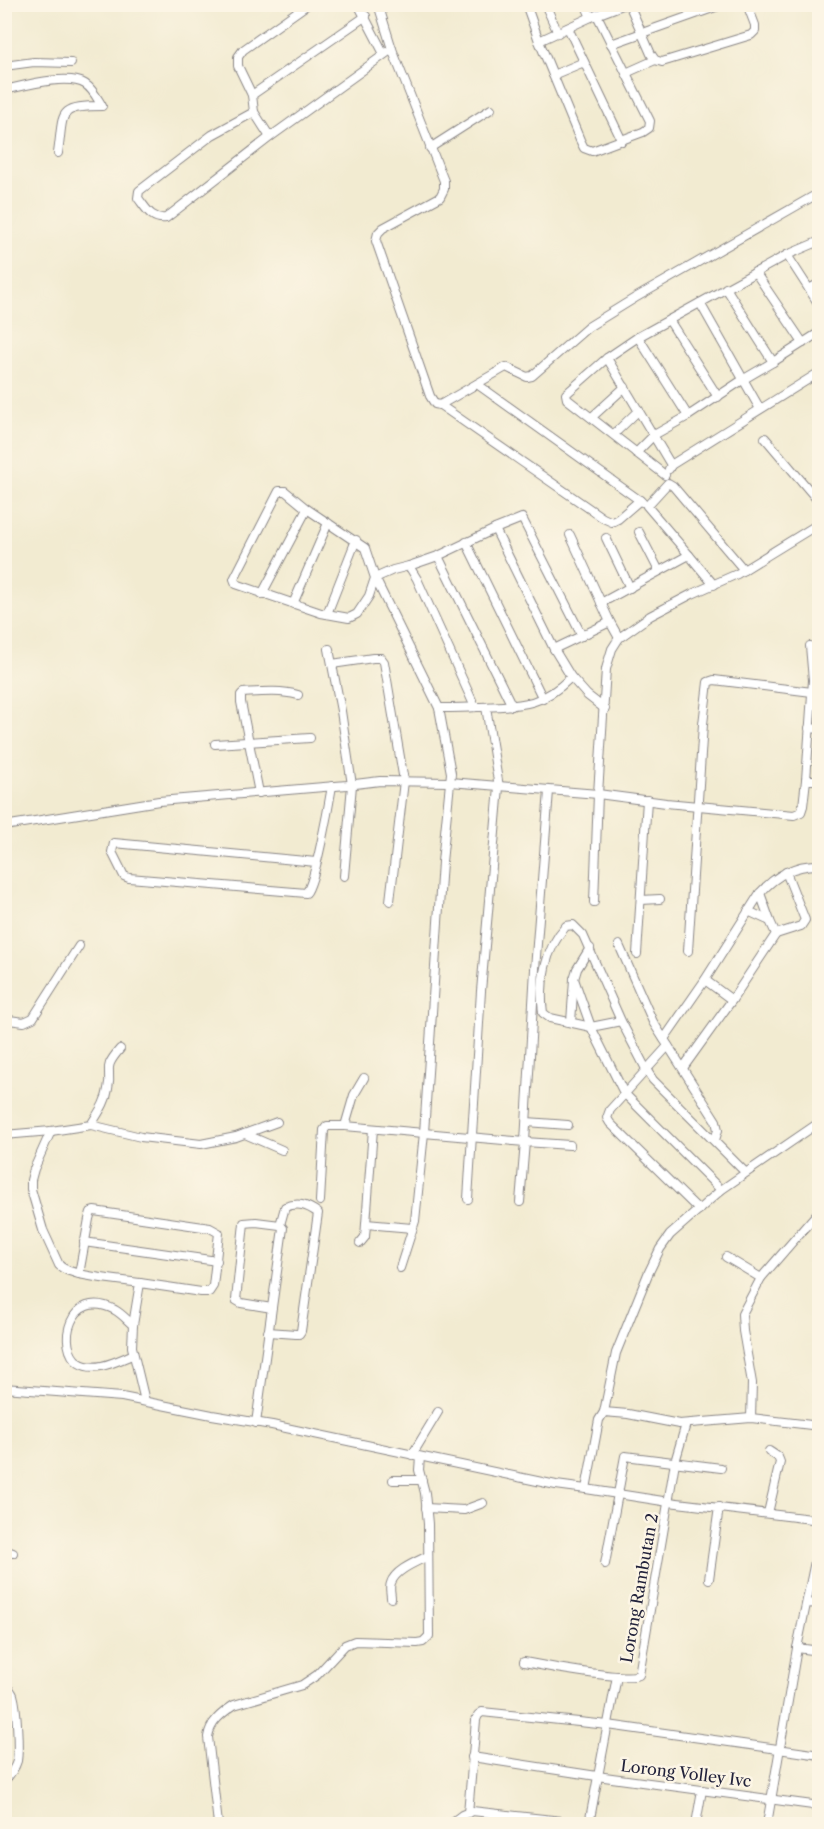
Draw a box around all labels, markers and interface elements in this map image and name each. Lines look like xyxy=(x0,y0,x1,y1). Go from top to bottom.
street label: Lorong Rambutan 2 xyxy=(616,1512,662,1664)
street label: Lorong Volley Ivc xyxy=(619,1755,753,1791)

